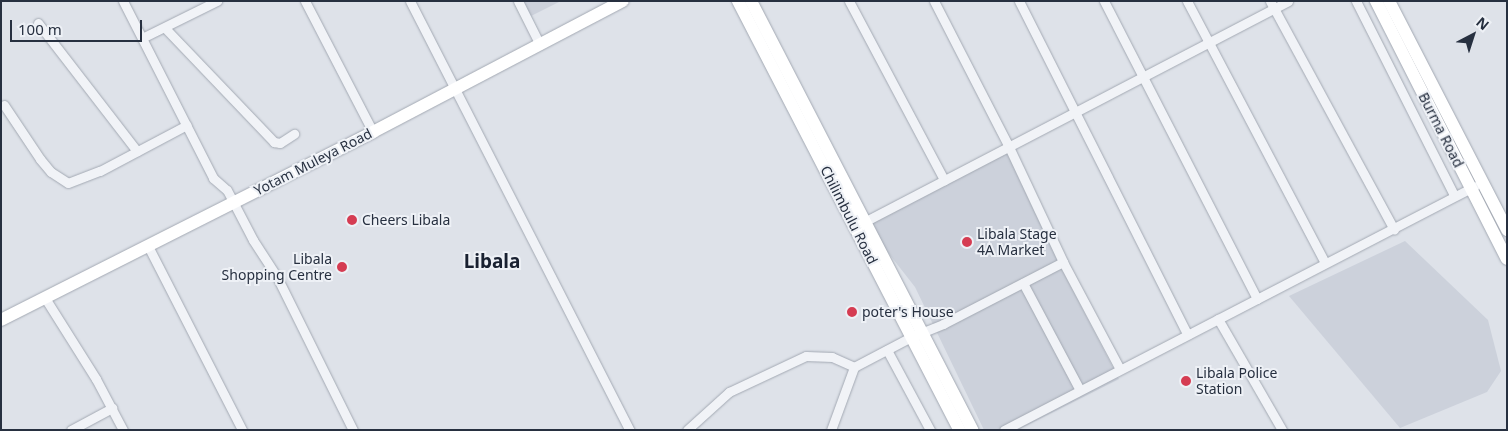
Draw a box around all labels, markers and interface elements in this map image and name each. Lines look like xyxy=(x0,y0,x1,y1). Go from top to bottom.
scale bar xyxy=(12,10,145,42)
north arrow xyxy=(1448,10,1498,60)
text: N xyxy=(1472,12,1493,34)
text: 100 m xyxy=(18,19,62,39)
street label: Burma Road xyxy=(1415,90,1467,170)
street label: Yotam Muleya Road xyxy=(251,125,375,199)
street label: Chilimbulu Road xyxy=(817,163,881,267)
place label: Cheers Libala xyxy=(362,212,450,228)
marker: Cheers Libala xyxy=(346,214,358,226)
place label: Libala Stage 4A Market xyxy=(977,226,1057,258)
marker: Libala Stage 4A Market xyxy=(961,236,973,248)
place label: Libala Shopping Centre xyxy=(222,251,332,284)
district label: Libala xyxy=(464,251,520,273)
marker: Libala Shopping Centre xyxy=(336,261,348,273)
place label: poter's House xyxy=(862,304,954,320)
marker: poter's House xyxy=(846,306,858,318)
place label: Libala Police Station xyxy=(1196,365,1277,398)
marker: Libala Police Station xyxy=(1180,375,1192,387)

